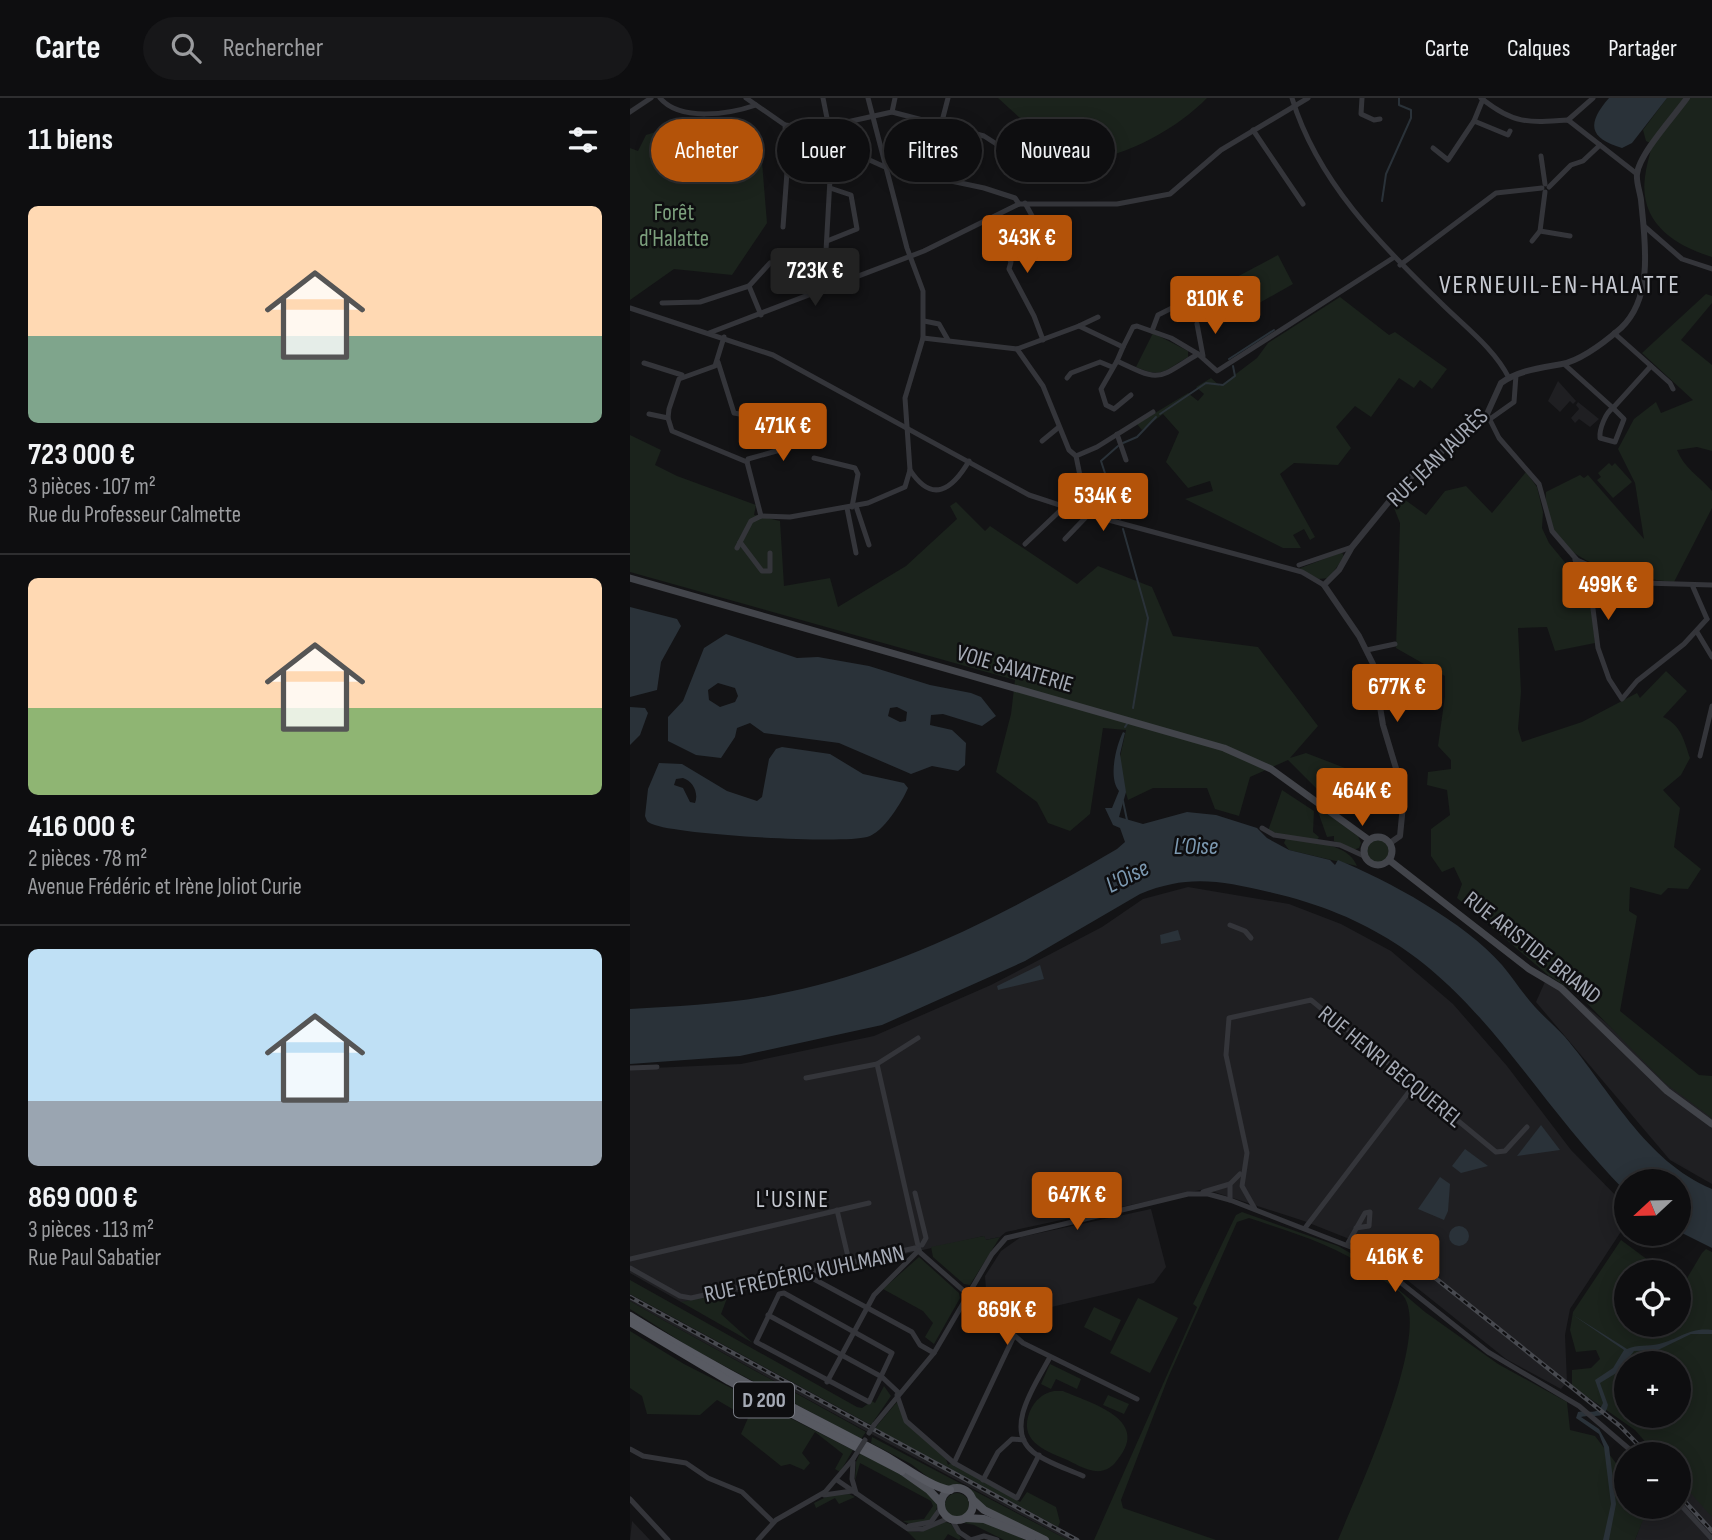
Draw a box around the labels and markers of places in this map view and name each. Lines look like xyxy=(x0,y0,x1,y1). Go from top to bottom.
pin: 343K € xyxy=(970,216,1084,275)
pin: 723K € xyxy=(758,248,872,308)
pin: 810K € xyxy=(1158,276,1272,336)
pin: 471K € xyxy=(726,404,840,463)
pin: 534K € xyxy=(1046,474,1160,533)
pin: 499K € xyxy=(1551,562,1665,622)
pin: 677K € xyxy=(1340,664,1454,724)
pin: 464K € xyxy=(1305,768,1419,828)
pin: 647K € xyxy=(1020,1172,1134,1232)
pin: 416K € xyxy=(1338,1234,1452,1294)
pin: 869K € xyxy=(950,1288,1064,1347)

